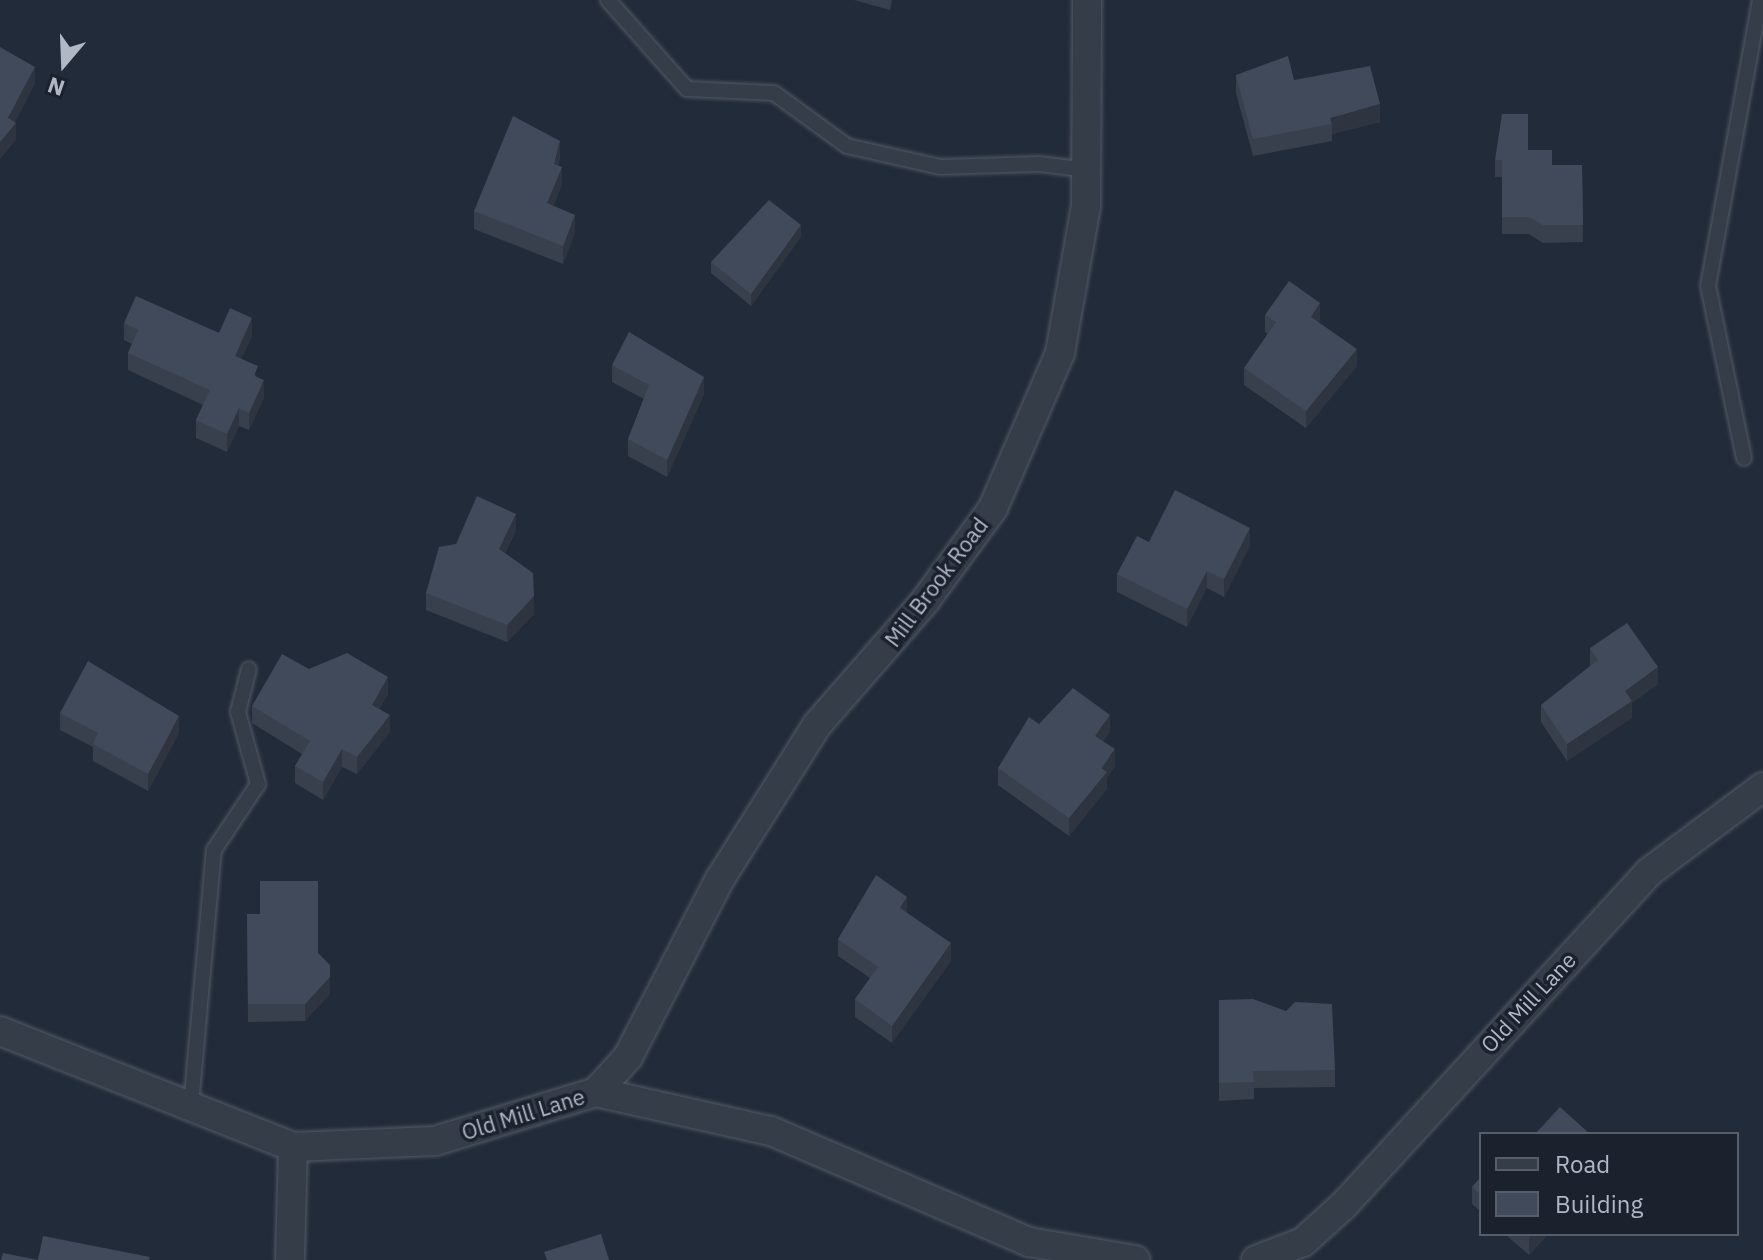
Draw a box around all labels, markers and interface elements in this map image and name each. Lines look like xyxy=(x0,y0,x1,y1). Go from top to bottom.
north arrow xyxy=(24,24,104,104)
text: N xyxy=(44,71,68,103)
street label: Mill Brook Road xyxy=(879,512,993,652)
street label: Old Mill Lane xyxy=(1475,946,1581,1058)
street label: Old Mill Lane xyxy=(458,1083,588,1145)
legend xyxy=(1479,1132,1739,1236)
text: Road xyxy=(1555,1148,1610,1180)
text: Building xyxy=(1555,1188,1643,1220)

